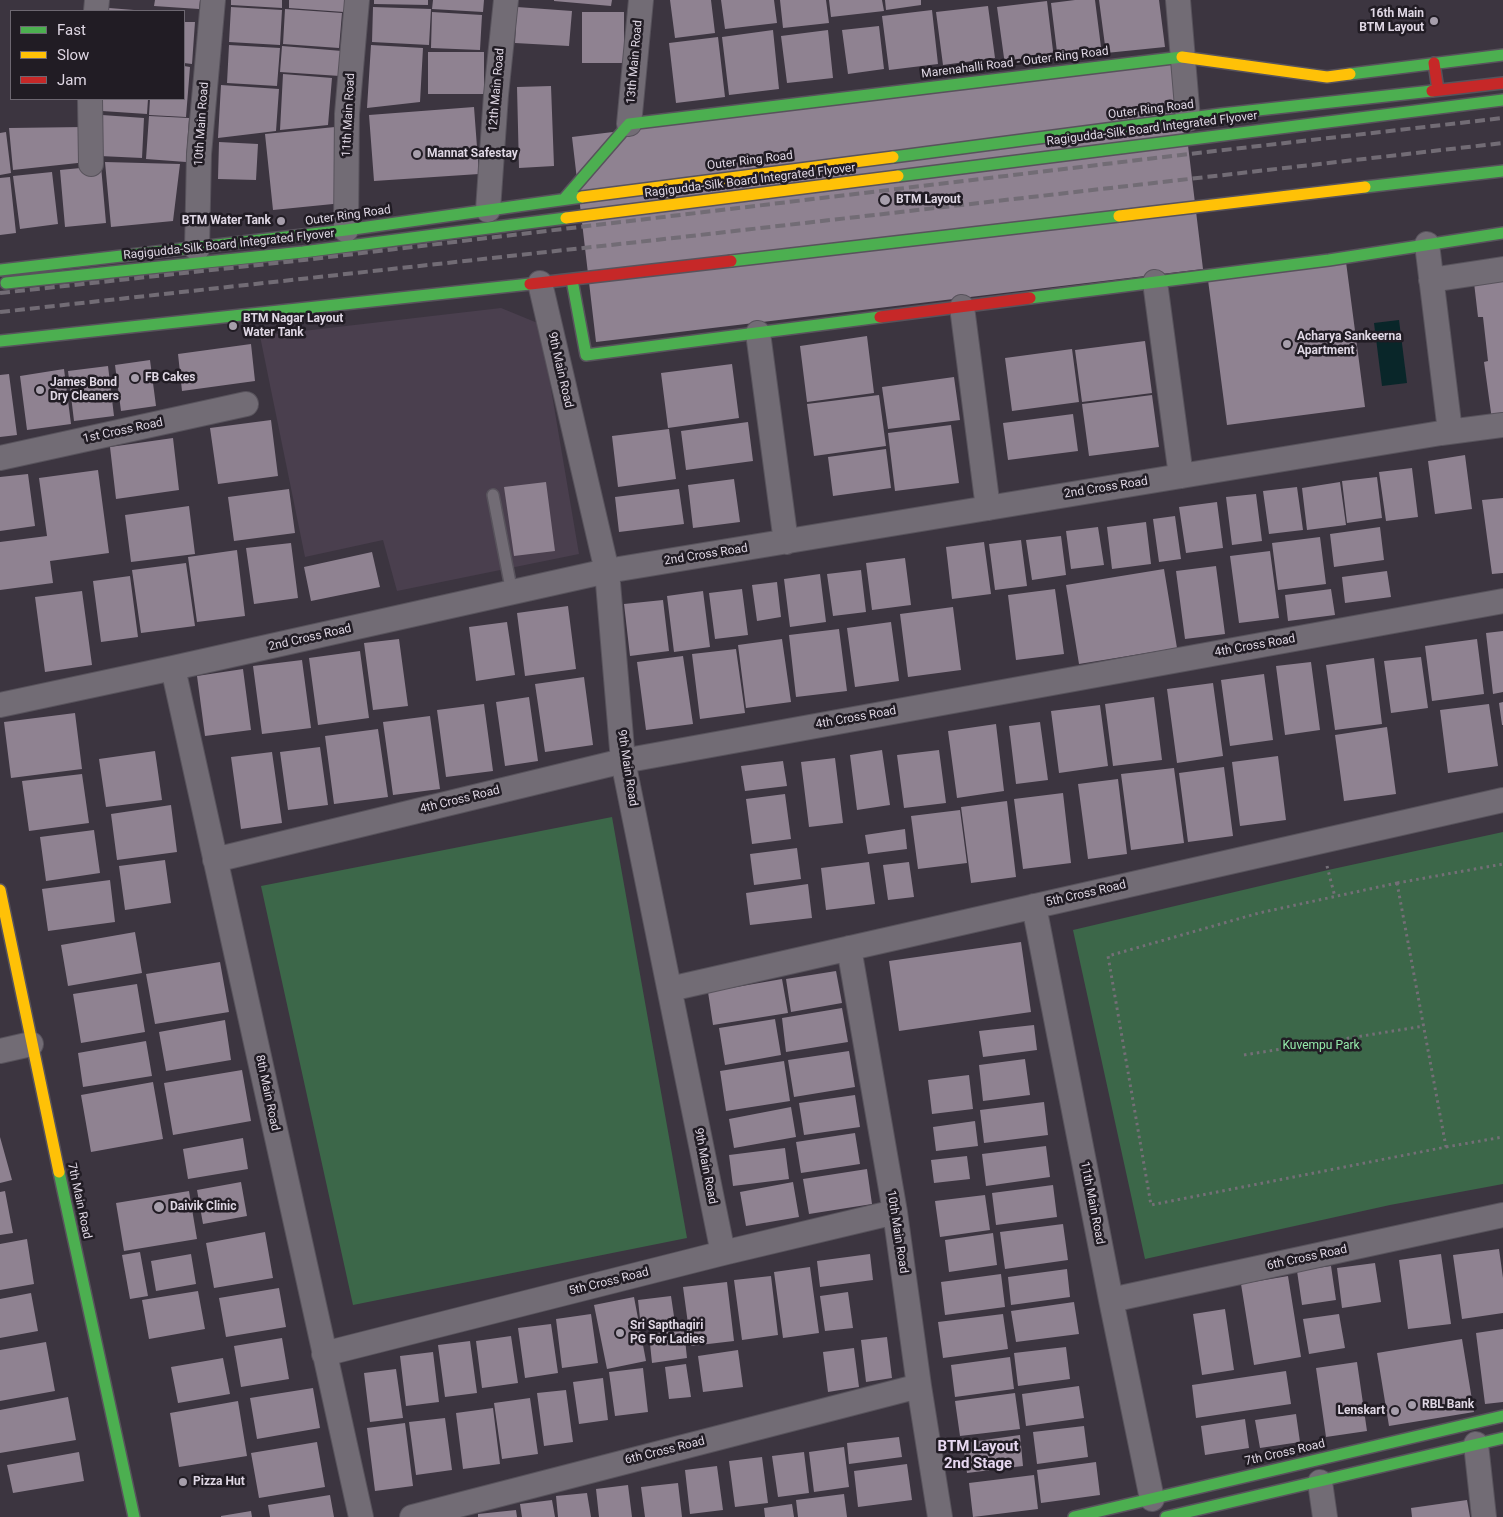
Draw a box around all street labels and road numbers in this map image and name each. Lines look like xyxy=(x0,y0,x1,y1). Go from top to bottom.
street label: 13th Main Road xyxy=(624,20,646,104)
street label: Marenahalli Road - Outer Ring Road xyxy=(921,44,1109,82)
street label: 12th Main Road xyxy=(486,48,508,132)
street label: 11th Main Road xyxy=(340,73,358,157)
street label: 10th Main Road xyxy=(192,82,212,166)
street label: Outer Ring Road xyxy=(1107,98,1195,122)
street label: Ragigudda-Silk Board Integrated Flyover xyxy=(1046,109,1258,149)
street label: Outer Ring Road xyxy=(706,149,794,173)
street label: Ragigudda-Silk Board Integrated Flyover xyxy=(644,161,856,201)
street label: Outer Ring Road xyxy=(304,203,392,229)
street label: Ragigudda-Silk Board Integrated Flyover xyxy=(123,227,335,263)
street label: 9th Main Road xyxy=(544,331,576,409)
street label: 1st Cross Road xyxy=(82,416,164,446)
street label: 2nd Cross Road xyxy=(1063,474,1149,502)
street label: 2nd Cross Road xyxy=(663,541,749,569)
street label: 2nd Cross Road xyxy=(267,621,353,655)
street label: 4th Cross Road xyxy=(1213,632,1297,660)
street label: 4th Cross Road xyxy=(814,704,898,732)
street label: 9th Main Road xyxy=(614,729,640,807)
street label: 4th Cross Road xyxy=(419,783,501,817)
street label: 5th Cross Road xyxy=(1045,878,1127,910)
street label: 8th Main Road xyxy=(252,1054,282,1132)
street label: 9th Main Road xyxy=(691,1127,719,1205)
street label: 11th Main Road xyxy=(1077,1160,1107,1246)
street label: 7th Main Road xyxy=(64,1162,94,1240)
street label: 10th Main Road xyxy=(883,1189,911,1275)
street label: 6th Cross Road xyxy=(1266,1242,1348,1274)
street label: 5th Cross Road xyxy=(568,1265,650,1299)
street label: 6th Cross Road xyxy=(624,1434,706,1468)
street label: 7th Cross Road xyxy=(1244,1437,1326,1469)

